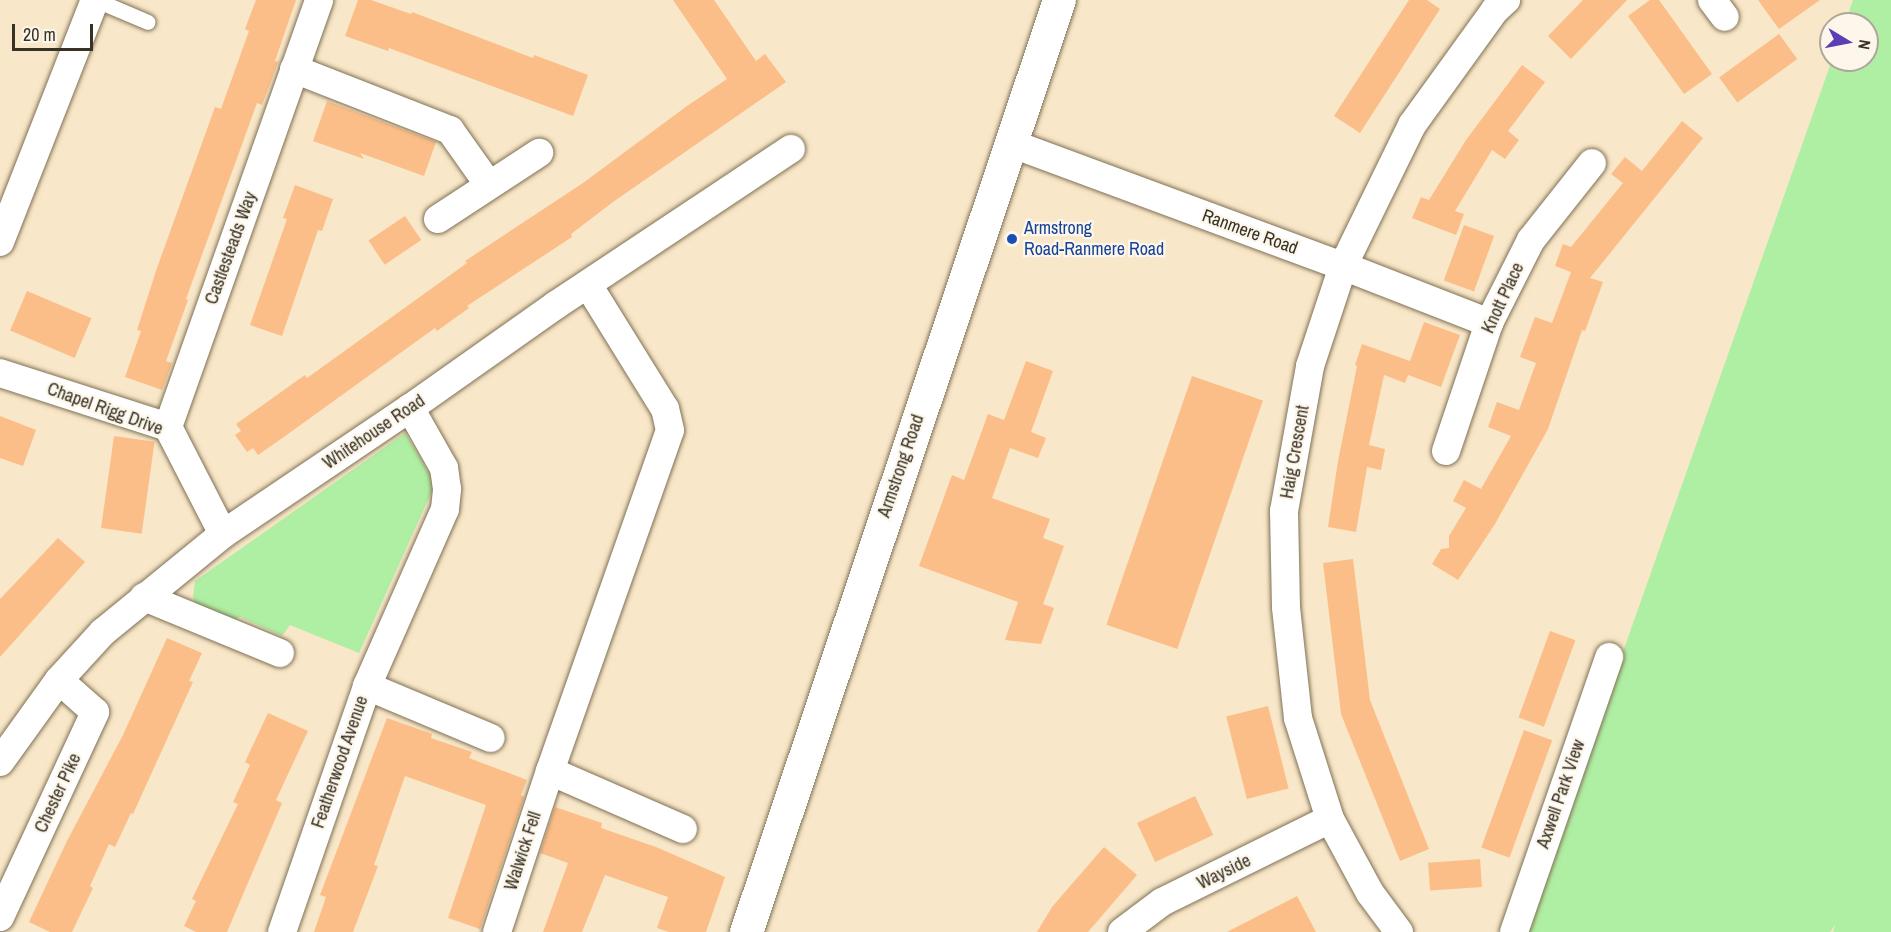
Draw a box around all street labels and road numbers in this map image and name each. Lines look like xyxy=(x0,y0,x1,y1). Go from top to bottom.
street label: Castlesteads Way xyxy=(201,189,261,307)
street label: Ranmere Road xyxy=(1199,205,1301,259)
street label: Knott Place xyxy=(1477,259,1529,337)
street label: Chapel Rigg Drive xyxy=(44,378,166,440)
street label: Whitehouse Road xyxy=(319,390,429,474)
street label: Haig Crescent xyxy=(1276,404,1314,500)
street label: Armstrong Road xyxy=(873,412,929,520)
street label: Featherwood Avenue xyxy=(307,693,373,831)
street label: Axwell Park View xyxy=(1532,737,1590,851)
street label: Chester Pike xyxy=(30,750,86,836)
street label: Walwick Fell xyxy=(500,809,546,893)
street label: Wayside xyxy=(1194,850,1254,894)

